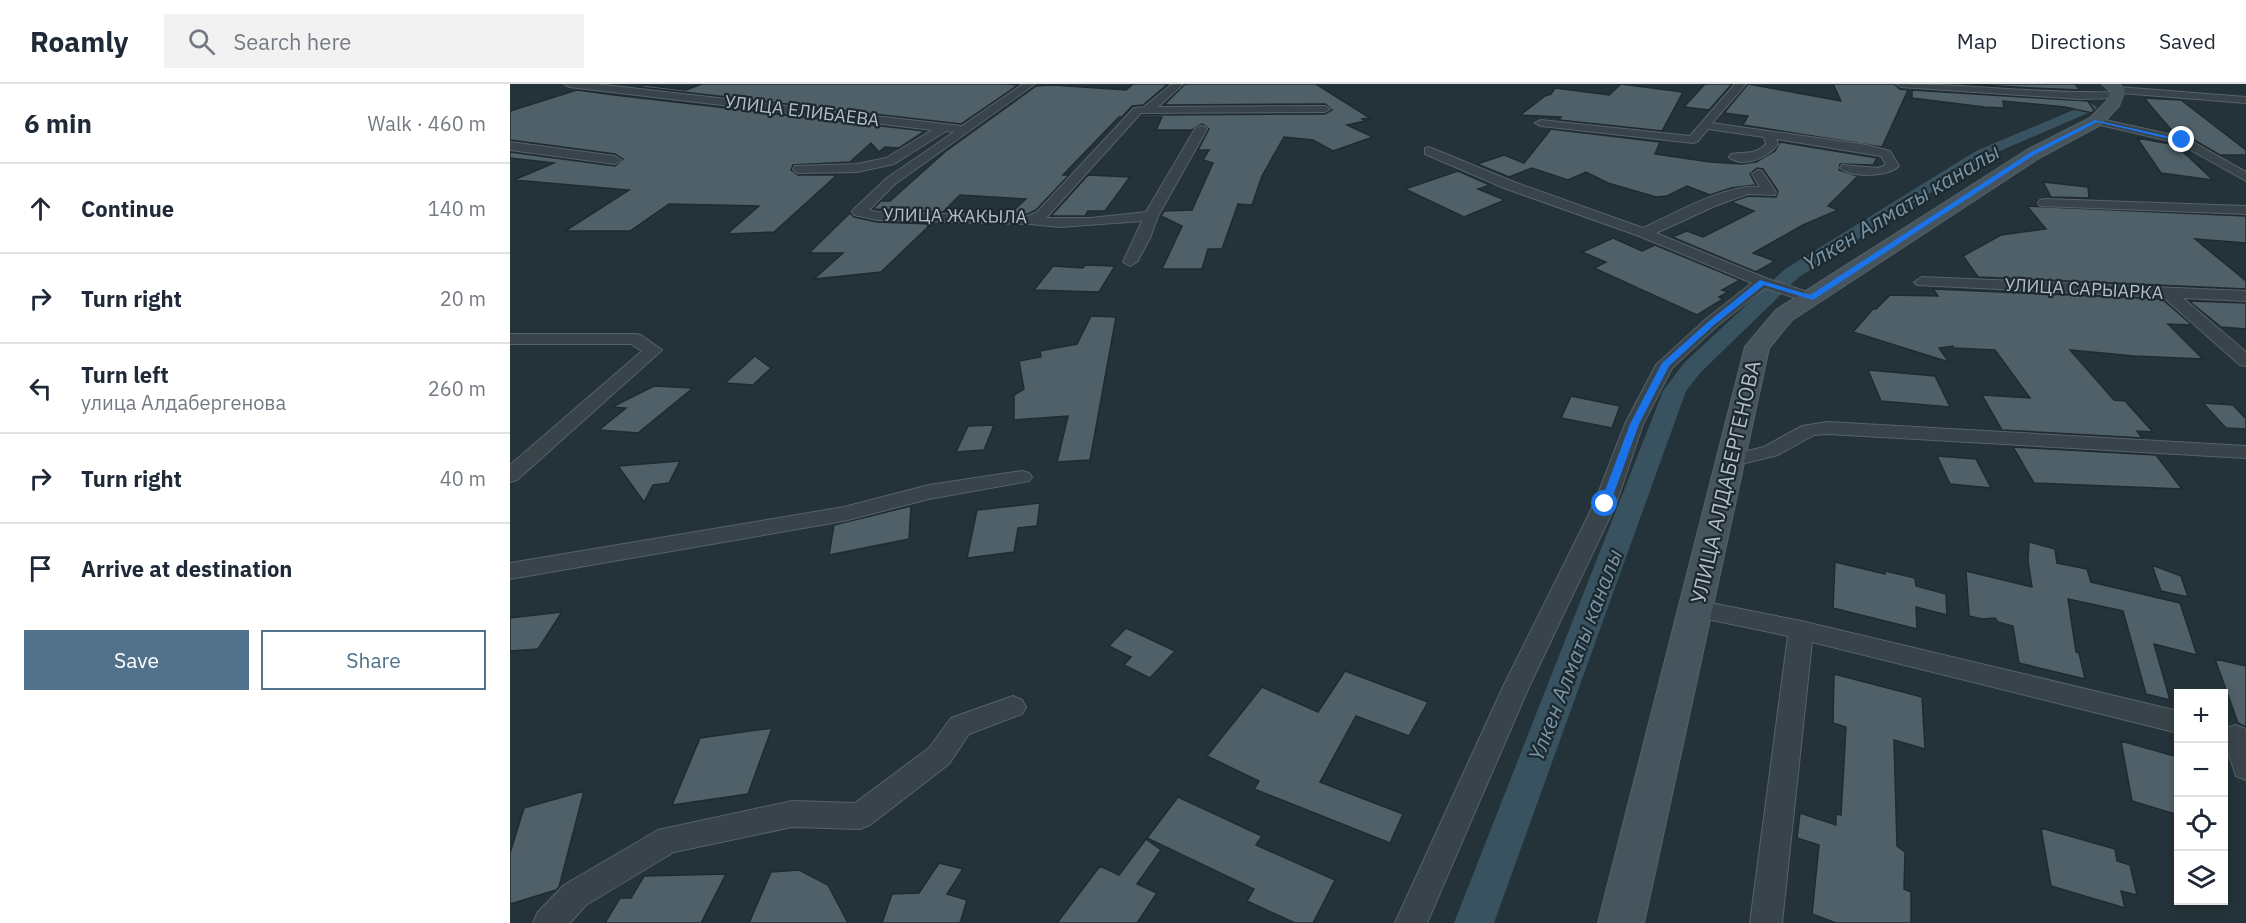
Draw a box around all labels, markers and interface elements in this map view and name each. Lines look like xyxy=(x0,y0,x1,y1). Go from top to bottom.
search box xyxy=(164,14,584,68)
text: Roamly xyxy=(30,23,128,60)
icon: search xyxy=(185,25,218,58)
text: Search here xyxy=(233,27,351,56)
text: Map xyxy=(1957,27,1997,55)
text: Directions xyxy=(2030,27,2126,55)
text: Saved xyxy=(2159,27,2216,55)
street label: УЛИЦА ЕЛИБАЕВА xyxy=(723,90,881,131)
text: 6 min xyxy=(24,106,92,140)
text: Walk · 460 m xyxy=(368,110,486,137)
route end xyxy=(2168,126,2194,152)
water label: Үлкен Алматы каналы xyxy=(1797,136,2005,277)
icon: ahead xyxy=(24,192,57,225)
text: Continue xyxy=(81,194,174,223)
text: 140 m xyxy=(428,195,486,222)
street label: УЛИЦА ЖАКЫЛА xyxy=(883,203,1028,228)
street label: УЛИЦА САРЫАРКА xyxy=(2004,273,2164,304)
icon: right xyxy=(24,282,57,315)
text: Turn right xyxy=(81,284,182,313)
text: 20 m xyxy=(440,285,486,312)
street label: УЛИЦА АЛДАБЕРГЕНОВА xyxy=(1683,357,1767,606)
text: Turn left xyxy=(81,360,169,389)
icon: left xyxy=(24,372,57,405)
text: 260 m xyxy=(428,375,486,402)
text: улица Алдабергенова xyxy=(81,389,286,416)
icon: right xyxy=(24,462,57,495)
text: Turn right xyxy=(81,464,182,493)
text: 40 m xyxy=(440,465,486,492)
route start xyxy=(1591,490,1617,516)
water label: Үлкен Алматы каналы xyxy=(1521,545,1628,765)
icon: arrive xyxy=(24,552,57,585)
text: Arrive at destination xyxy=(81,554,292,583)
button: Save xyxy=(24,630,249,690)
button: Share xyxy=(261,630,486,690)
map controls xyxy=(2174,689,2228,905)
button: + xyxy=(2174,689,2228,743)
button: − xyxy=(2174,743,2228,797)
button: locate xyxy=(2174,797,2228,851)
button: layers xyxy=(2174,851,2228,905)

